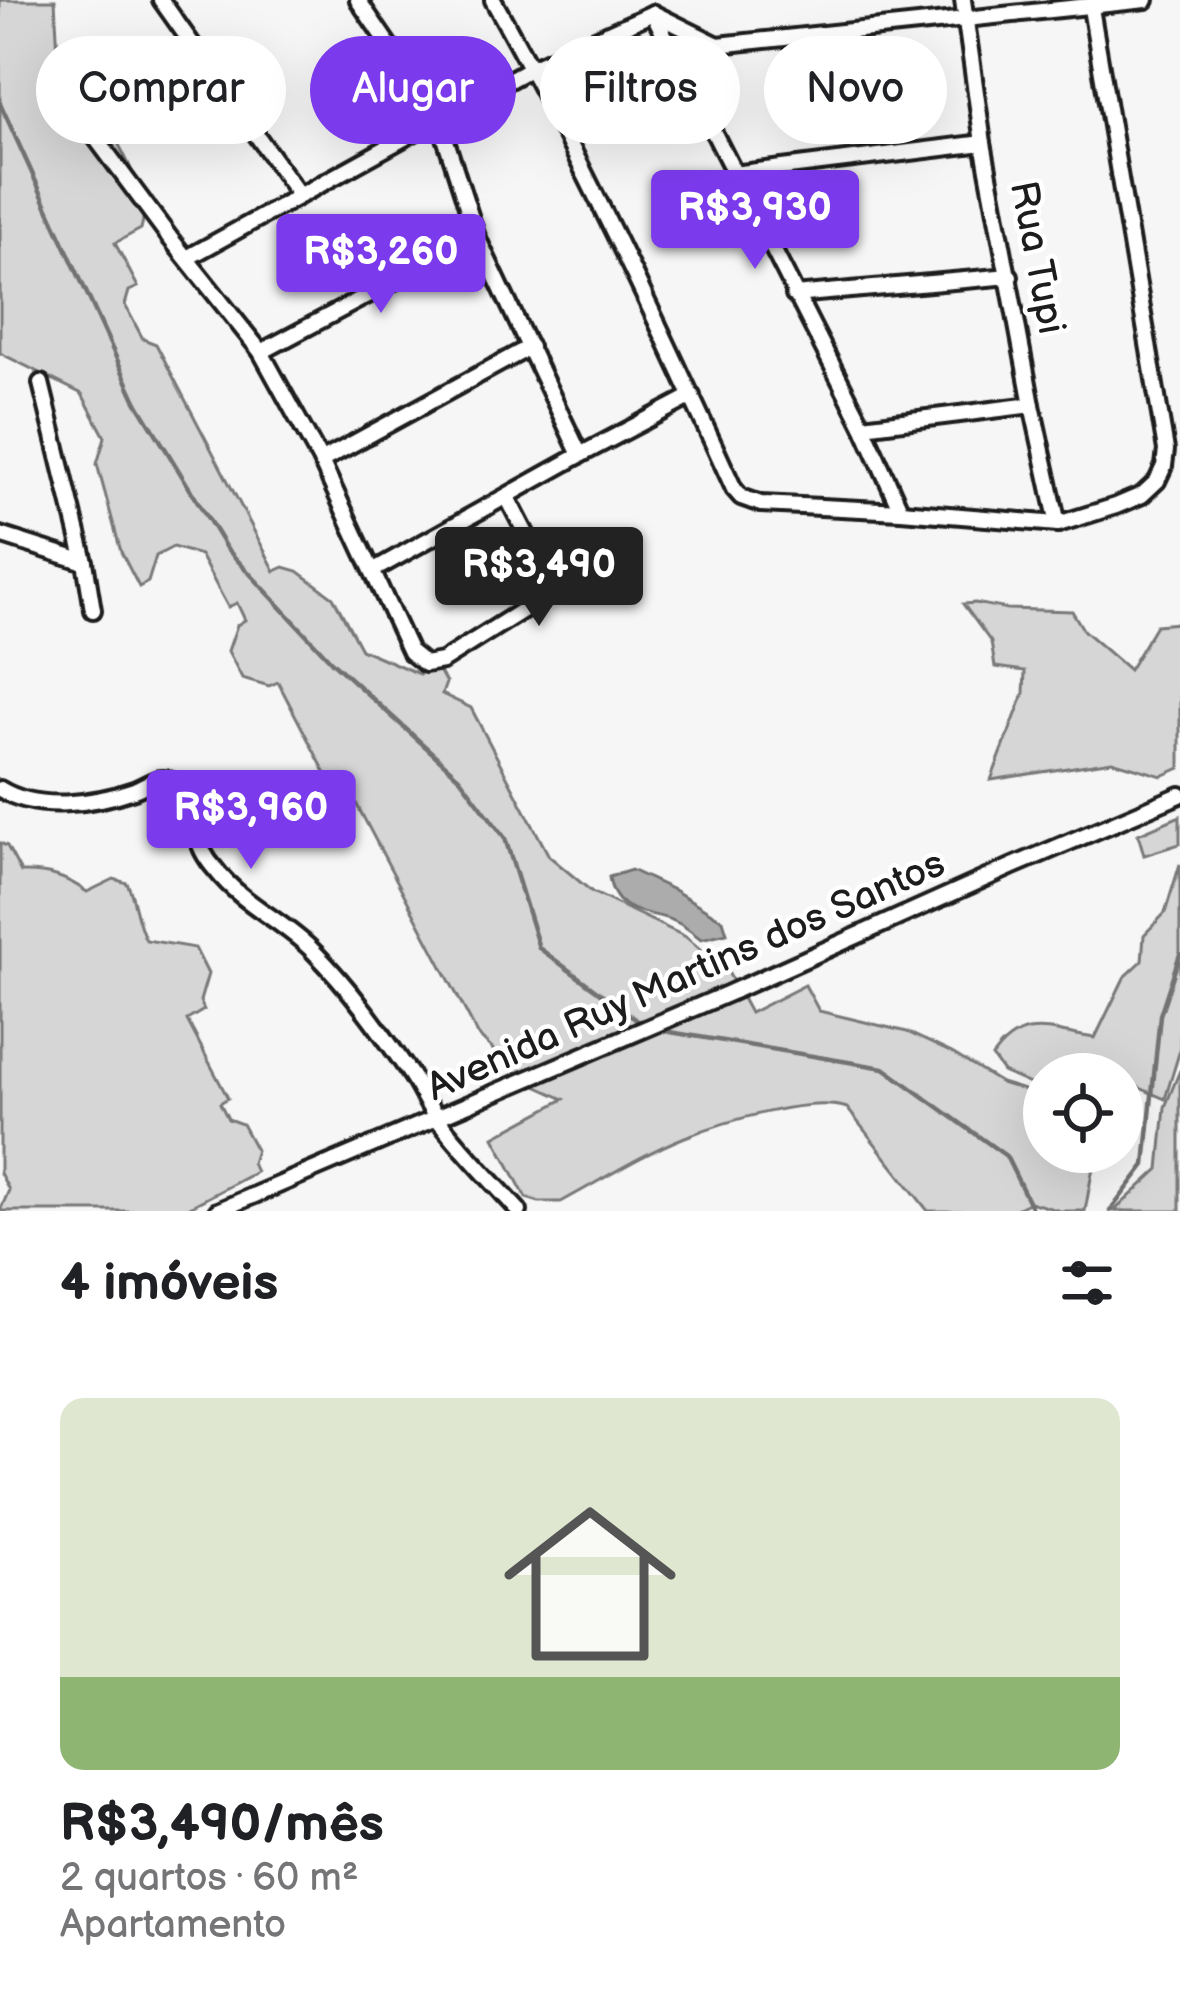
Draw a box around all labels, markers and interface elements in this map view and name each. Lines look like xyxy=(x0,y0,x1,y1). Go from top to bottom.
chip: Comprar xyxy=(36,36,286,144)
chip: Alugar xyxy=(310,36,516,144)
chip: Filtros xyxy=(540,36,740,144)
chip: Novo xyxy=(764,36,947,144)
pin: R$3,930 xyxy=(644,170,866,272)
street label: Rua Tupi xyxy=(999,177,1074,338)
text: R$3,930 xyxy=(678,185,832,232)
pin: R$3,260 xyxy=(270,214,492,316)
text: R$3,260 xyxy=(303,229,459,276)
pin: R$3,490 xyxy=(428,527,650,629)
text: R$3,490 xyxy=(462,542,616,589)
pin: R$3,960 xyxy=(140,770,362,872)
text: R$3,960 xyxy=(174,785,328,832)
street label: Avenida Ruy Martins dos Santos xyxy=(420,841,952,1112)
map controls xyxy=(1023,1053,1143,1173)
button: locate xyxy=(1023,1053,1143,1173)
icon: filters xyxy=(1054,1250,1120,1316)
text: 4 imóveis xyxy=(60,1253,278,1314)
icon: home xyxy=(482,1476,698,1692)
text: R$3,490/mês xyxy=(60,1794,384,1855)
text: 2 quartos · 60 m² xyxy=(60,1855,359,1902)
text: Apartamento xyxy=(60,1902,286,1949)

